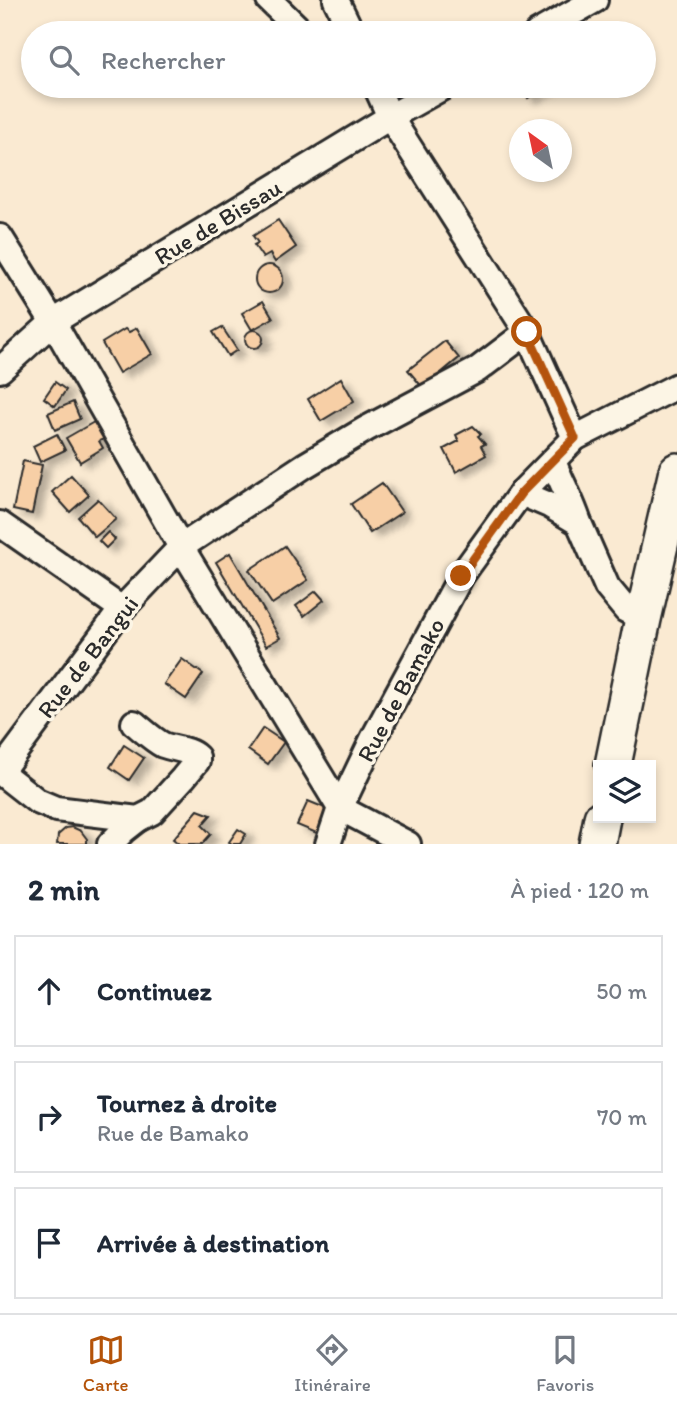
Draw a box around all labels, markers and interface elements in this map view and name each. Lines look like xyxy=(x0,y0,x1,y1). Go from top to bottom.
search box xyxy=(21,21,656,98)
icon: search xyxy=(45,41,83,79)
text: Rechercher xyxy=(101,44,225,76)
north arrow xyxy=(509,119,572,182)
street label: Rue de Bissau xyxy=(149,172,287,271)
route start xyxy=(511,316,542,347)
route end xyxy=(445,560,476,591)
street label: Rue de Bangui xyxy=(31,590,144,724)
street label: Rue de Bamako xyxy=(351,613,451,767)
map controls xyxy=(593,760,656,823)
button: layers xyxy=(593,760,656,823)
text: 2 min xyxy=(28,871,99,908)
text: À pied · 120 m xyxy=(510,876,649,904)
icon: ahead xyxy=(30,972,68,1010)
text: Continuez xyxy=(97,975,212,1007)
text: 50 m xyxy=(596,977,647,1005)
text: Tournez à droite xyxy=(97,1087,277,1119)
icon: right xyxy=(30,1098,68,1136)
text: 70 m xyxy=(597,1103,647,1131)
text: Rue de Bamako xyxy=(97,1119,249,1147)
icon: arrive xyxy=(30,1224,68,1262)
text: Arrivée à destination xyxy=(97,1227,329,1259)
tab: Carte xyxy=(83,1331,129,1396)
tab: Itinéraire xyxy=(294,1331,371,1396)
tab: Favoris xyxy=(536,1331,594,1396)

